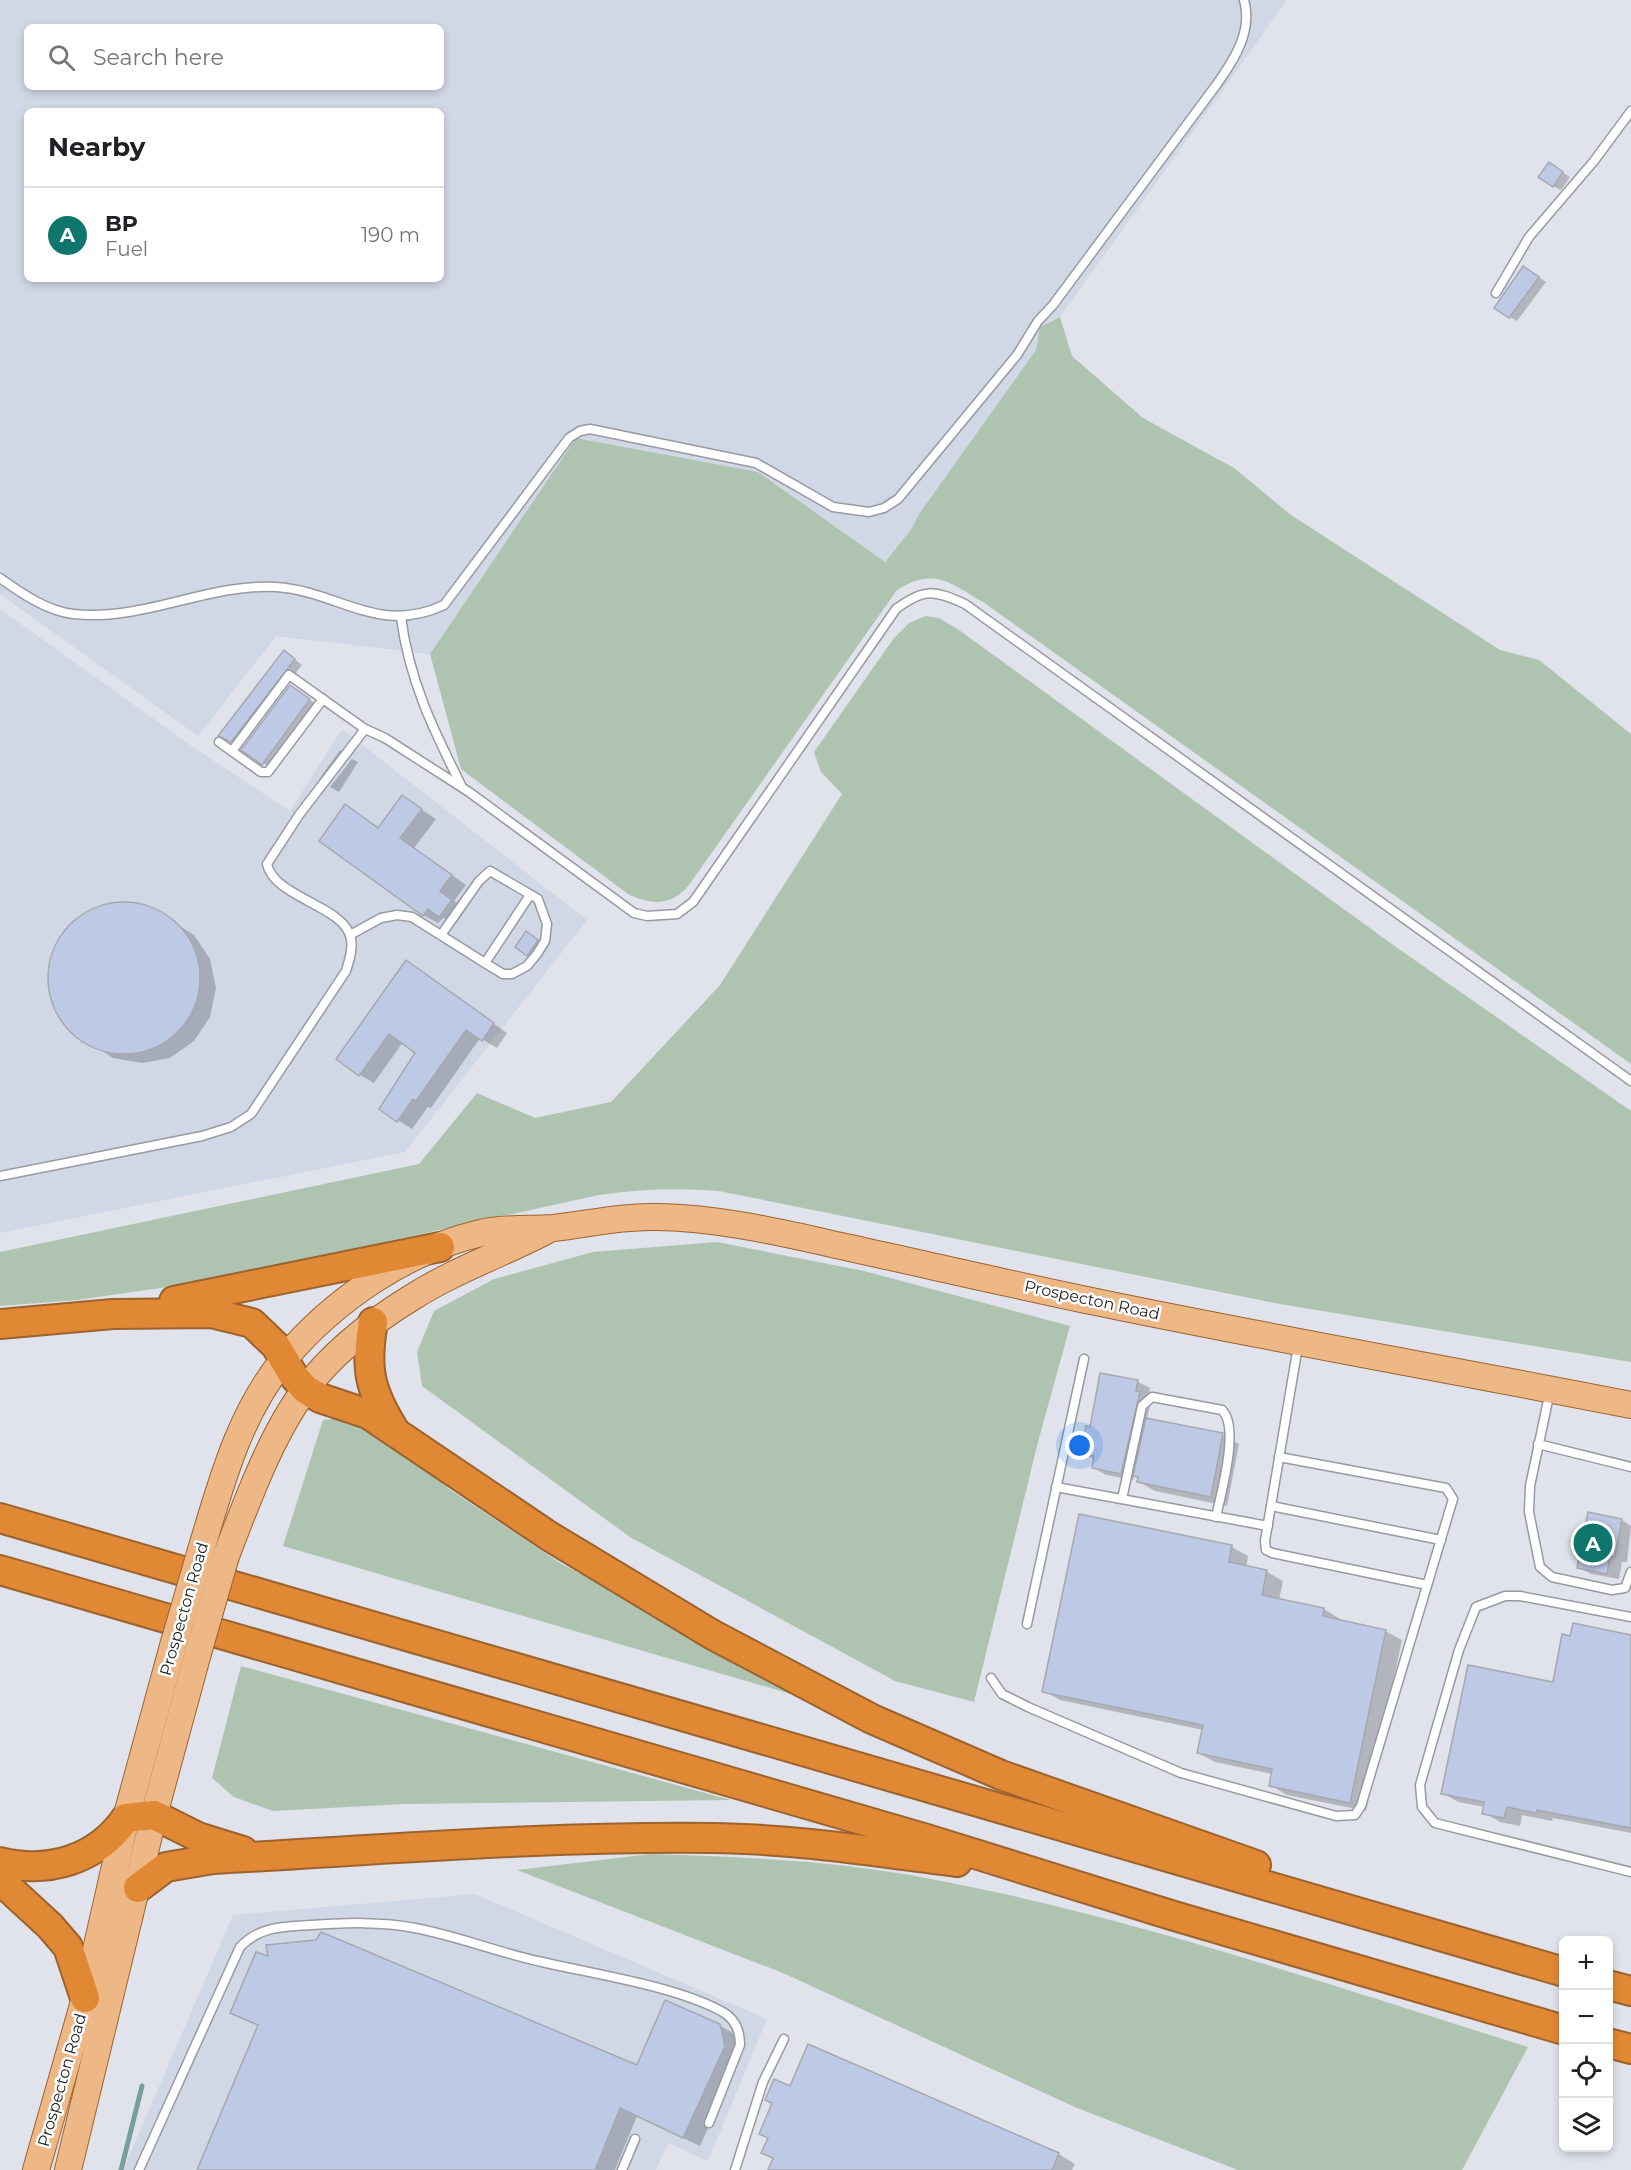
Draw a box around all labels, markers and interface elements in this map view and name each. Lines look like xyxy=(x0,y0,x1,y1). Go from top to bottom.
search box xyxy=(24,24,444,90)
icon: search xyxy=(45,41,78,74)
text: Search here xyxy=(93,44,224,71)
text: Nearby xyxy=(48,131,145,163)
text: BP xyxy=(105,210,138,237)
text: A xyxy=(60,223,75,247)
text: 190 m xyxy=(361,223,420,247)
text: Fuel xyxy=(105,237,148,261)
street label: Prospecton Road xyxy=(1023,1276,1161,1324)
your location xyxy=(1065,1431,1094,1460)
pin: A xyxy=(1574,1520,1612,1566)
street label: Prospecton Road xyxy=(156,1540,212,1678)
map controls xyxy=(1559,1936,1613,2152)
button: + xyxy=(1559,1936,1613,1990)
button: − xyxy=(1559,1990,1613,2044)
street label: Prospecton Road xyxy=(34,2011,90,2149)
button: locate xyxy=(1559,2044,1613,2098)
button: layers xyxy=(1559,2098,1613,2152)

